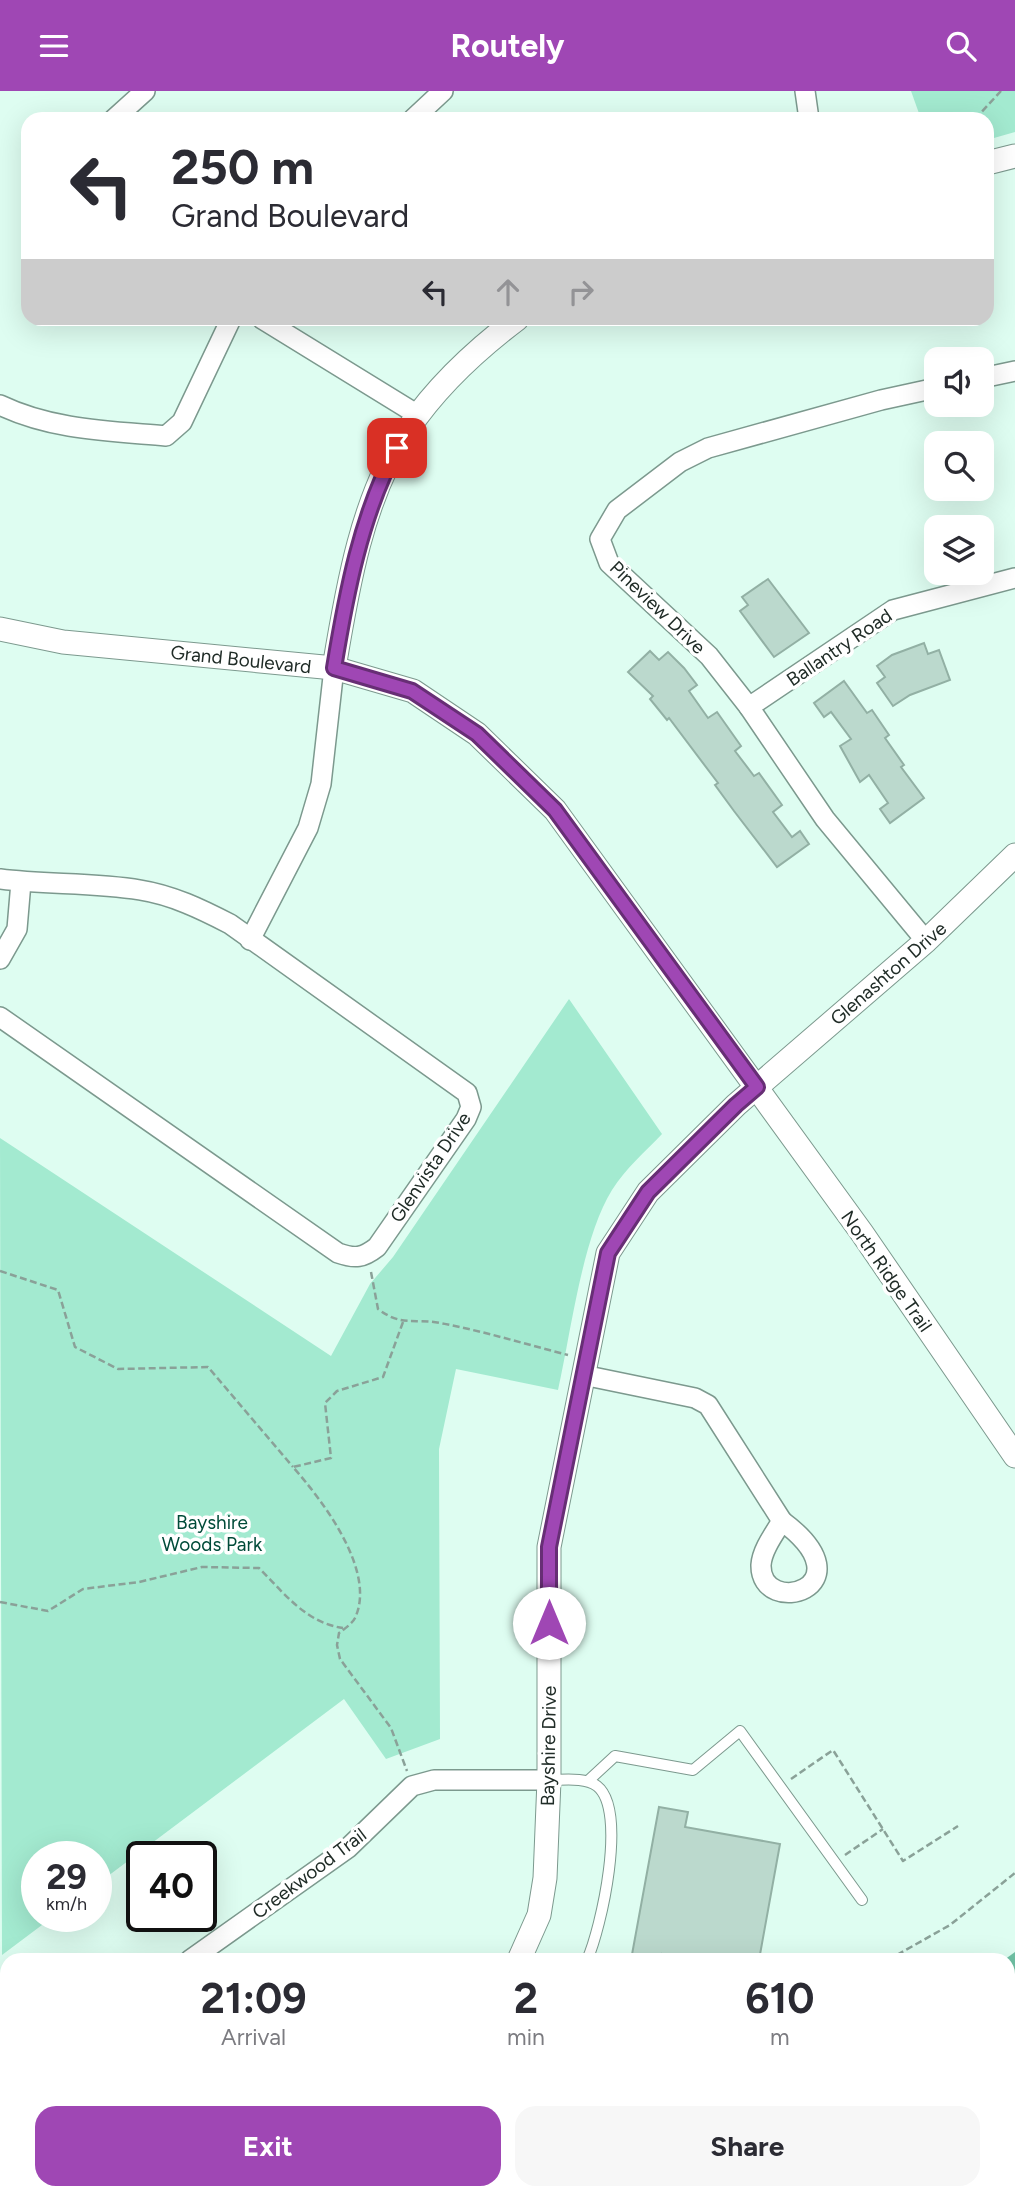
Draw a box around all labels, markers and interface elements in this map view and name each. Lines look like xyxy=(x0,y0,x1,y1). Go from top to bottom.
icon: menu xyxy=(35,27,73,65)
text: Routely xyxy=(450,27,565,65)
icon: search xyxy=(942,27,980,65)
text: 250 m xyxy=(171,137,314,196)
icon: left xyxy=(56,140,147,231)
text: Grand Boulevard xyxy=(171,197,409,235)
icon: left xyxy=(416,273,454,311)
icon: ahead xyxy=(489,273,527,311)
icon: right xyxy=(562,273,600,311)
map controls xyxy=(924,347,994,585)
button: sound xyxy=(924,347,994,417)
pin xyxy=(367,418,427,478)
icon: arrive xyxy=(378,429,416,467)
button: search xyxy=(924,431,994,501)
button: layers xyxy=(924,515,994,585)
street label: Pineview Drive xyxy=(605,556,710,659)
street label: Ballantry Road xyxy=(782,604,896,691)
street label: Grand Boulevard xyxy=(169,641,312,678)
street label: Glenashton Drive xyxy=(826,917,951,1030)
street label: Glenvista Drive xyxy=(385,1108,476,1227)
street label: North Ridge Trail xyxy=(836,1206,937,1336)
park label: Bayshire Woods Park xyxy=(162,1511,263,1556)
position arrow xyxy=(512,1586,586,1660)
street label: Bayshire Drive xyxy=(536,1686,561,1806)
street label: Creekwood Trail xyxy=(248,1823,371,1924)
speed limit sign: 40 xyxy=(126,1841,217,1932)
text: 29 xyxy=(46,1856,87,1898)
text: km/h xyxy=(46,1893,87,1915)
text: 21:09 xyxy=(200,1973,307,2024)
text: 2 xyxy=(514,1973,538,2024)
text: 610 xyxy=(745,1973,815,2024)
text: Arrival xyxy=(221,2023,286,2051)
text: min xyxy=(507,2023,545,2051)
text: m xyxy=(770,2023,790,2051)
button: Exit xyxy=(35,2106,501,2186)
button: Share xyxy=(515,2106,980,2186)

